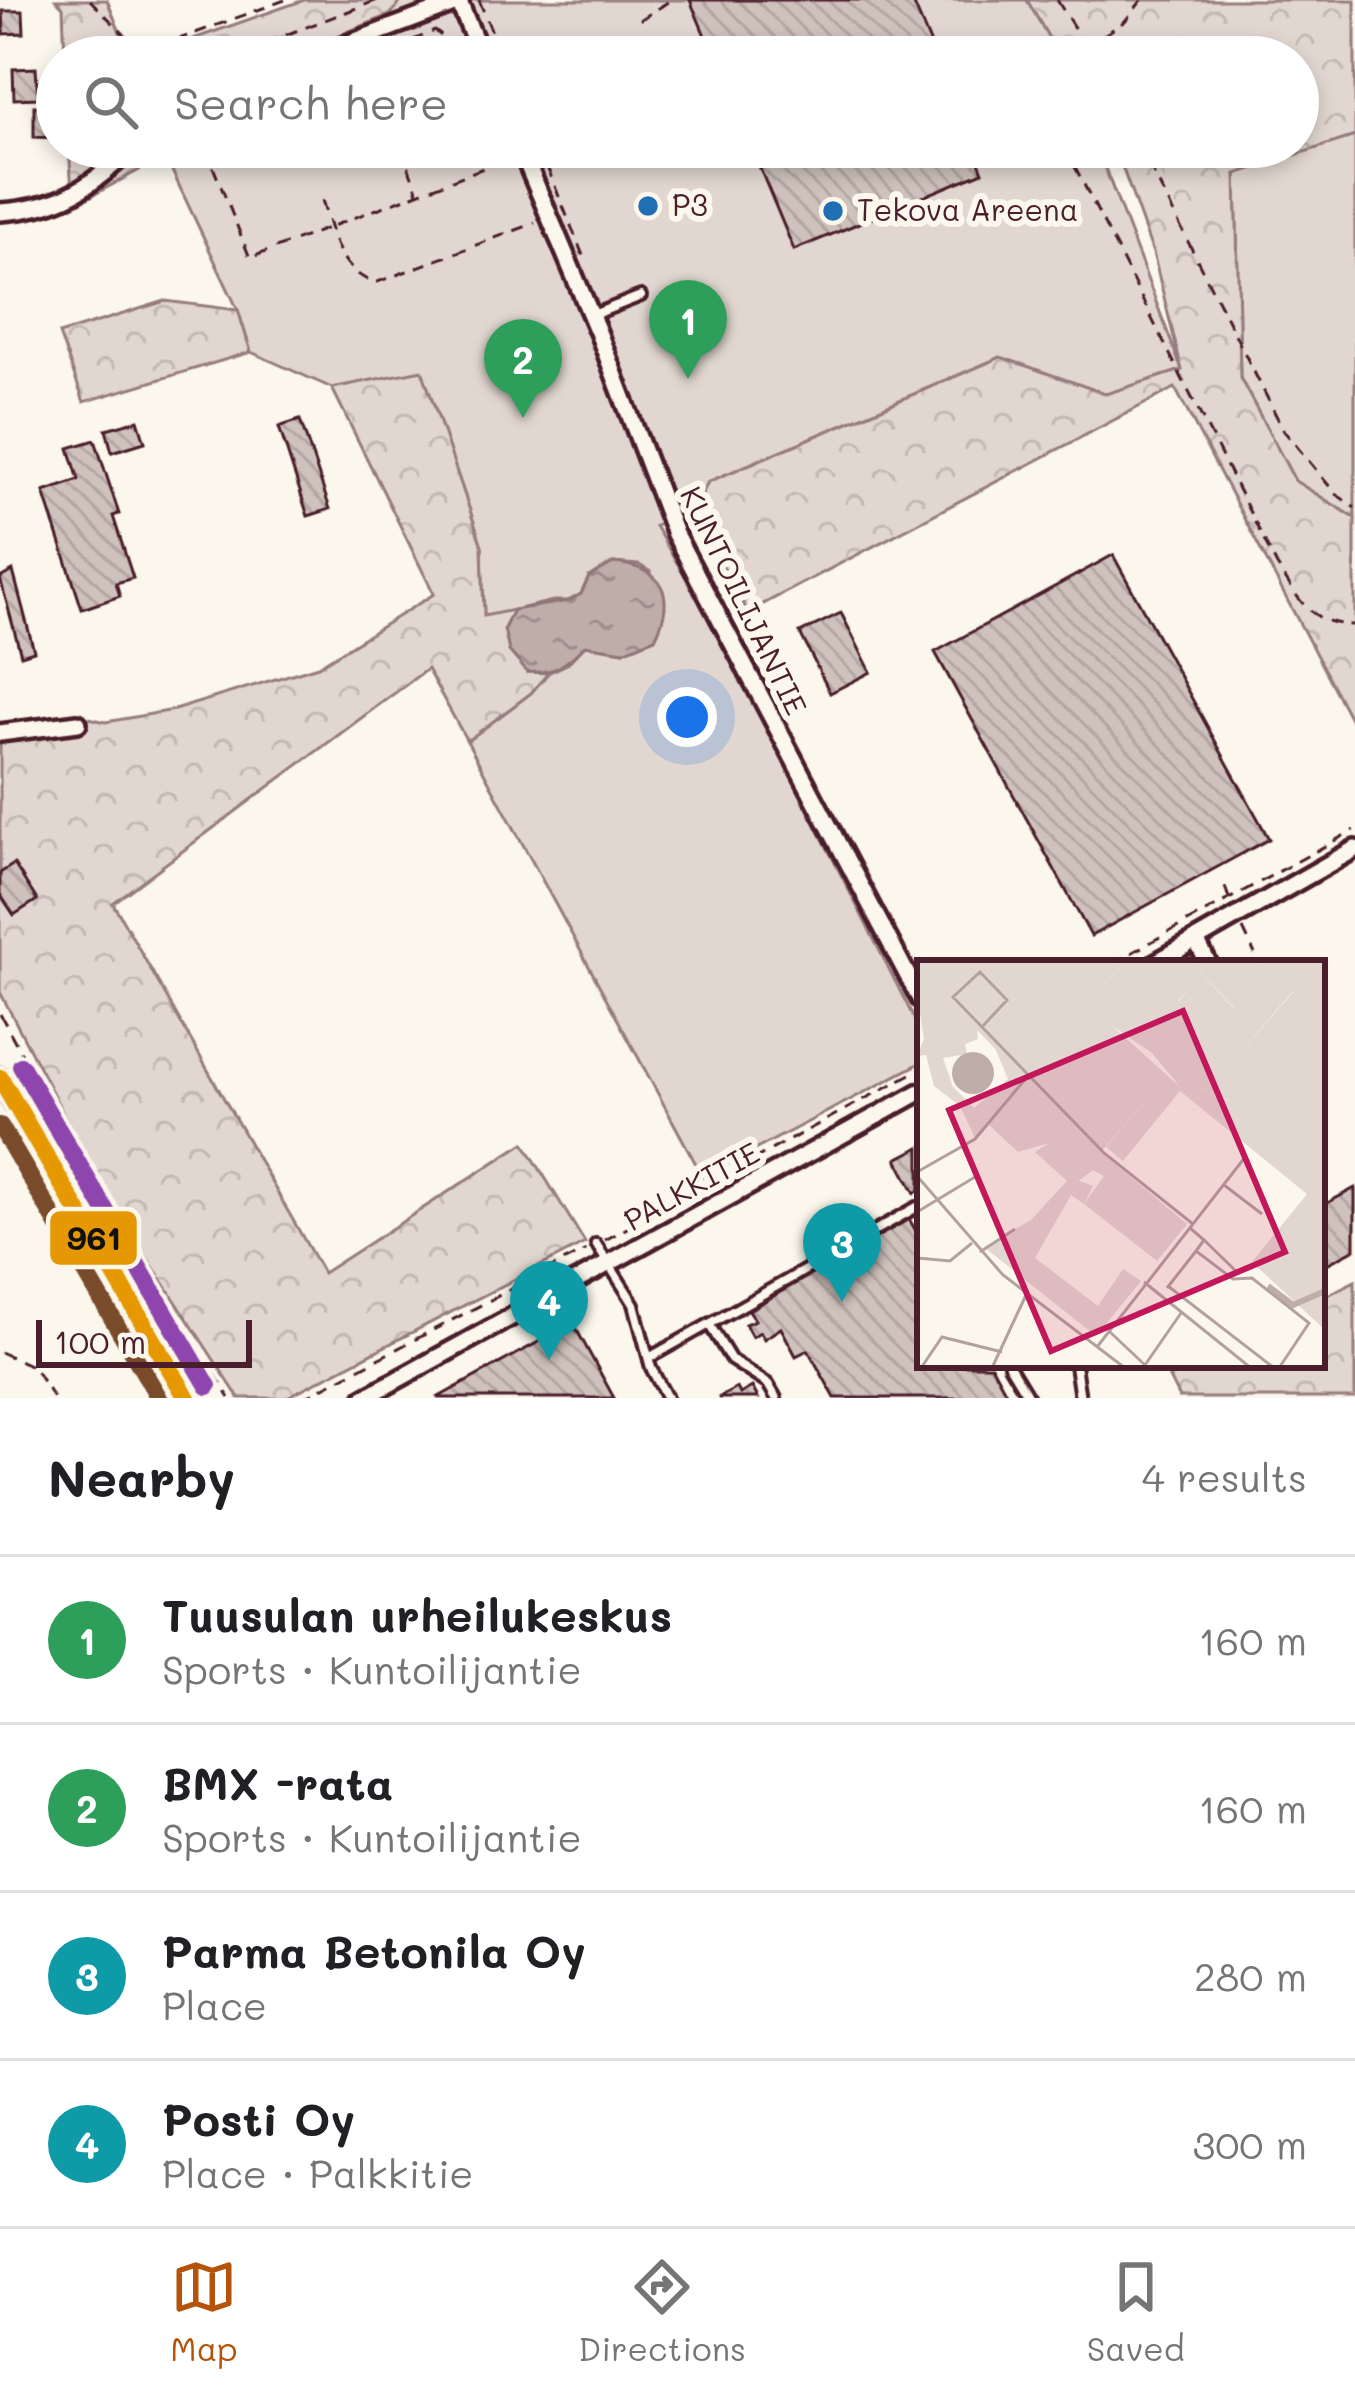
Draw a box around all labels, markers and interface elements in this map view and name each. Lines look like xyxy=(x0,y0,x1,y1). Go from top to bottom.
search box xyxy=(36,36,1319,168)
icon: search xyxy=(78,69,144,135)
text: Search here xyxy=(174,73,448,131)
place label: P3 xyxy=(672,184,708,224)
place label: Tekova Areena xyxy=(857,189,1078,229)
marker: P3 xyxy=(635,193,661,219)
marker: Tekova Areena xyxy=(820,198,846,224)
pin: 1 xyxy=(649,280,727,379)
pin: 2 xyxy=(484,319,562,418)
street label: KUNTOILIJANTIE xyxy=(672,479,817,721)
your location xyxy=(657,687,717,747)
inset map xyxy=(917,960,1325,1368)
street label: PALKKITIE xyxy=(616,1132,766,1239)
pin: 3 xyxy=(803,1203,881,1302)
line badge: 961 xyxy=(48,1209,139,1267)
text: 961 xyxy=(67,1215,121,1258)
pin: 4 xyxy=(510,1261,588,1360)
scale bar xyxy=(36,1314,252,1367)
text: 100 m xyxy=(54,1319,146,1362)
text: Nearby xyxy=(48,1443,235,1510)
text: 4 results xyxy=(1142,1451,1307,1502)
text: Tuusulan urheilukeskus xyxy=(162,1585,672,1643)
text: 1 xyxy=(78,1614,96,1665)
text: 160 m xyxy=(1198,1614,1307,1665)
text: Sports · Kuntoilijantie xyxy=(162,1643,582,1694)
text: BMX -rata xyxy=(162,1753,393,1811)
text: 2 xyxy=(76,1782,98,1833)
text: 160 m xyxy=(1198,1782,1307,1833)
text: Sports · Kuntoilijantie xyxy=(162,1811,582,1862)
text: Parma Betonila Oy xyxy=(162,1921,586,1979)
text: 3 xyxy=(75,1950,99,2001)
text: 280 m xyxy=(1194,1950,1307,2001)
text: Place xyxy=(162,1979,267,2030)
text: Posti Oy xyxy=(162,2089,355,2147)
text: 4 xyxy=(75,2118,99,2169)
text: 300 m xyxy=(1192,2118,1307,2169)
text: Place · Palkkitie xyxy=(162,2147,473,2198)
tab: Map xyxy=(170,2254,238,2369)
tab: Directions xyxy=(578,2254,746,2369)
tab: Saved xyxy=(1087,2254,1185,2369)

